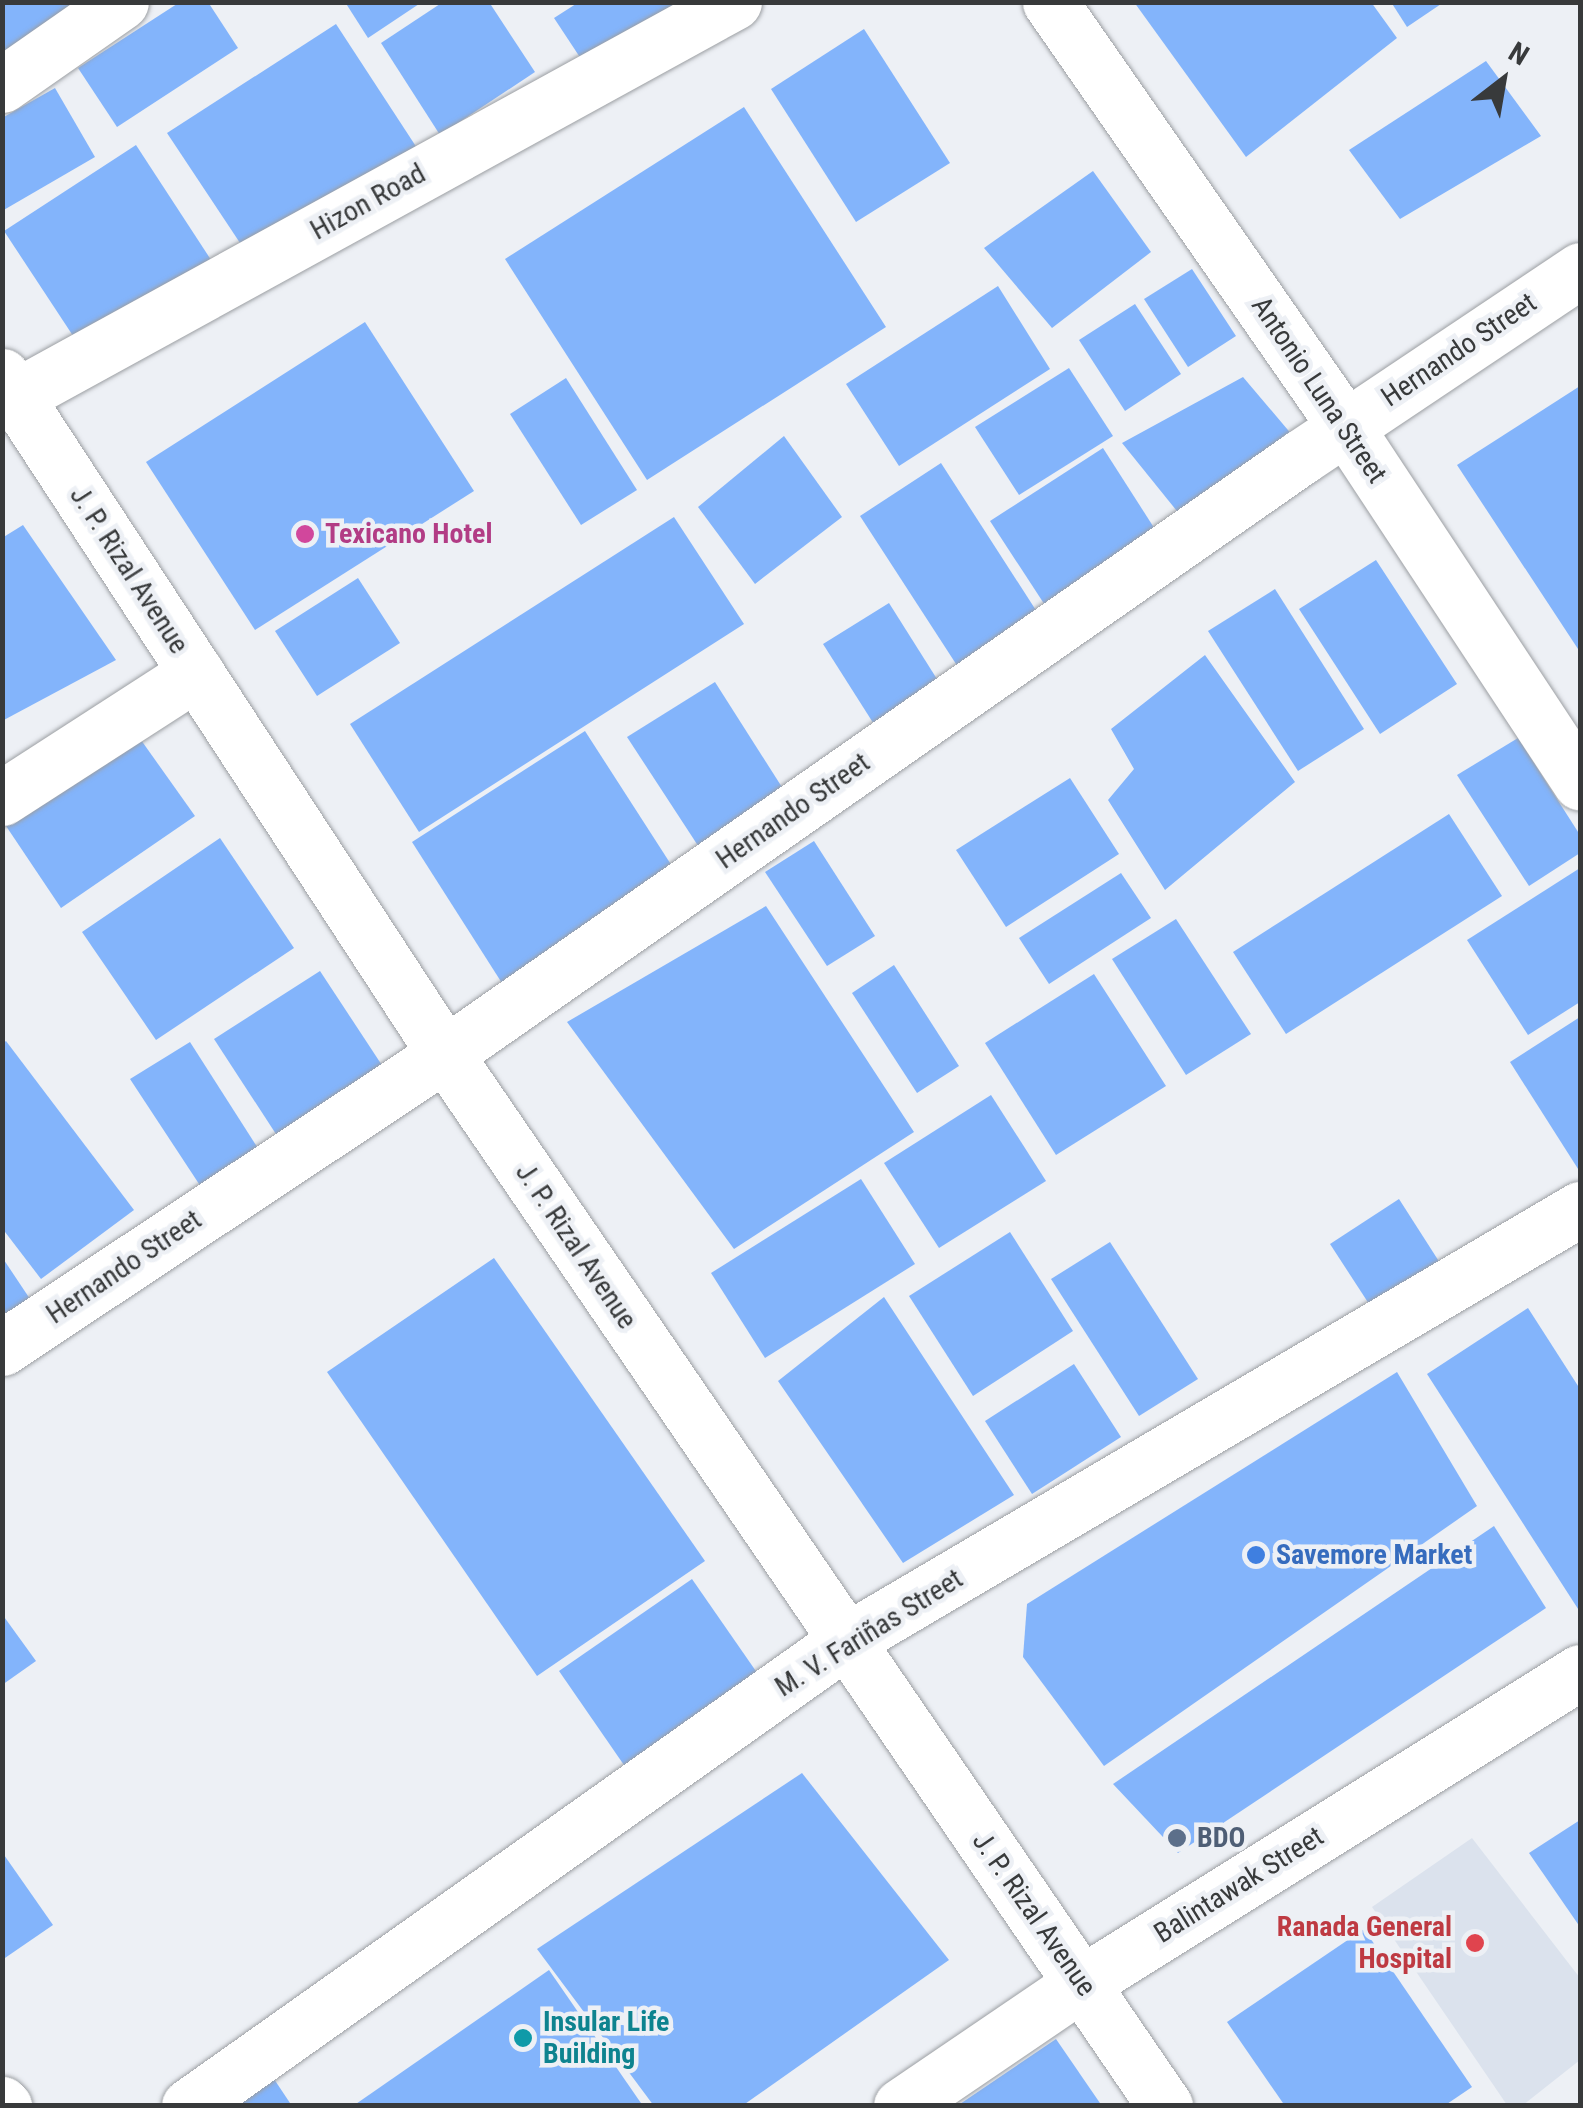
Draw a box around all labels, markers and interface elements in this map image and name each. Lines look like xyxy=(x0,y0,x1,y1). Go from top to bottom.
north arrow xyxy=(1453,30,1553,130)
text: N xyxy=(1503,35,1535,72)
street label: Hizon Road xyxy=(305,157,431,247)
street label: Hernando Street xyxy=(1375,286,1543,414)
street label: Antonio Luna Street xyxy=(1244,290,1394,490)
street label: J. P. Rizal Avenue xyxy=(62,480,196,660)
place label: Texicano Hotel xyxy=(325,517,492,551)
marker: Texicano Hotel xyxy=(294,523,316,545)
street label: Hernando Street xyxy=(710,746,876,876)
street label: J. P. Rizal Avenue xyxy=(508,1157,644,1335)
street label: Hernando Street xyxy=(40,1203,208,1331)
place label: Savemore Market xyxy=(1276,1538,1472,1572)
marker: Savemore Market xyxy=(1245,1544,1267,1566)
street label: M. V. Fariñas Street xyxy=(769,1562,969,1704)
street label: Balintawak Street xyxy=(1148,1820,1330,1950)
place label: BDO xyxy=(1197,1821,1245,1855)
street label: J. P. Rizal Avenue xyxy=(965,1825,1103,2003)
marker: BDO xyxy=(1166,1827,1188,1849)
place label: Ranada General Hospital xyxy=(1277,1910,1452,1976)
marker: Ranada General Hospital xyxy=(1462,1930,1488,1956)
place label: Insular Life Building xyxy=(543,2005,669,2071)
marker: Insular Life Building xyxy=(512,2027,534,2049)

